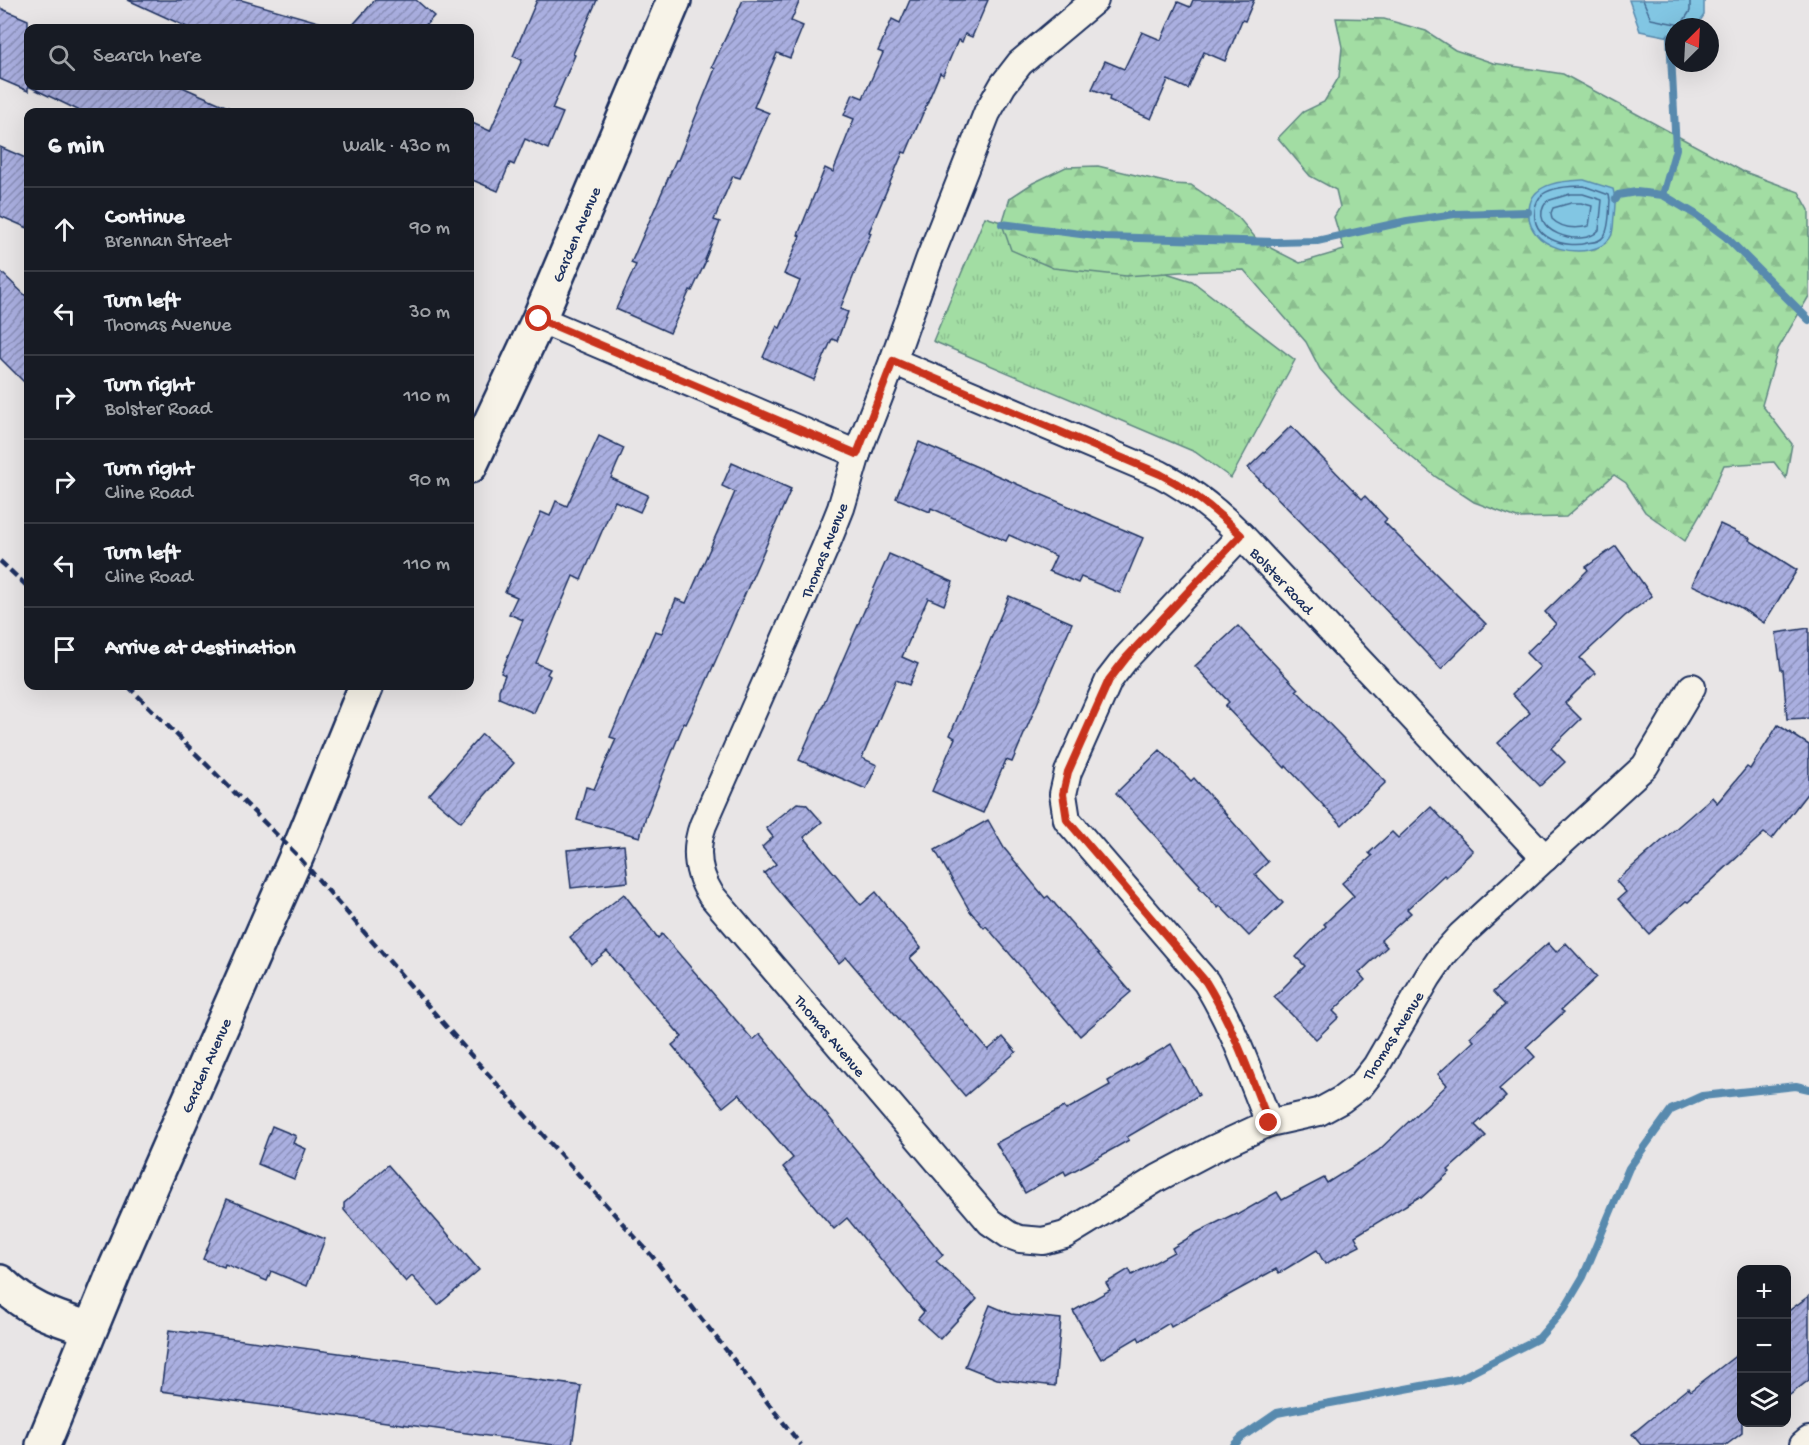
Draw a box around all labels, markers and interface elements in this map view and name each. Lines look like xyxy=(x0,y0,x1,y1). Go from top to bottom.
north arrow xyxy=(1665,18,1719,72)
search box xyxy=(24,24,474,90)
icon: search xyxy=(45,41,78,74)
text: Search here xyxy=(93,44,201,70)
text: 6 min xyxy=(48,132,104,163)
text: Walk · 430 m xyxy=(343,136,450,159)
street label: Garden Avenue xyxy=(550,184,607,286)
text: Continue xyxy=(105,205,185,231)
icon: ahead xyxy=(48,213,81,246)
text: 90 m xyxy=(410,218,450,241)
text: Brennan Street xyxy=(105,231,230,254)
text: Turn left xyxy=(105,289,179,315)
icon: left xyxy=(48,297,81,330)
text: 30 m xyxy=(409,302,450,325)
route start xyxy=(525,305,551,331)
text: Thomas Avenue xyxy=(105,315,231,338)
text: Turn right xyxy=(105,373,193,399)
icon: right xyxy=(48,381,81,414)
text: 110 m xyxy=(404,386,450,409)
text: Bolster Road xyxy=(105,399,211,422)
text: Turn right xyxy=(105,457,193,483)
icon: right xyxy=(48,465,81,498)
text: 90 m xyxy=(410,470,450,493)
text: Cline Road xyxy=(105,483,193,506)
street label: Thomas Avenue xyxy=(798,500,854,603)
text: Turn left xyxy=(105,541,179,567)
street label: Bolster Road xyxy=(1244,544,1318,621)
icon: left xyxy=(48,549,81,582)
text: 110 m xyxy=(404,554,450,577)
text: Cline Road xyxy=(105,567,193,590)
icon: arrive xyxy=(48,633,81,666)
text: Arrive at destination xyxy=(105,636,295,662)
street label: Thomas Avenue xyxy=(1360,988,1430,1086)
street label: Thomas Avenue xyxy=(788,992,869,1083)
street label: Garden Avenue xyxy=(179,1015,238,1117)
route end xyxy=(1255,1109,1281,1135)
map controls xyxy=(1737,1265,1791,1427)
button: + xyxy=(1737,1265,1791,1319)
button: − xyxy=(1737,1319,1791,1373)
button: layers xyxy=(1737,1373,1791,1427)

